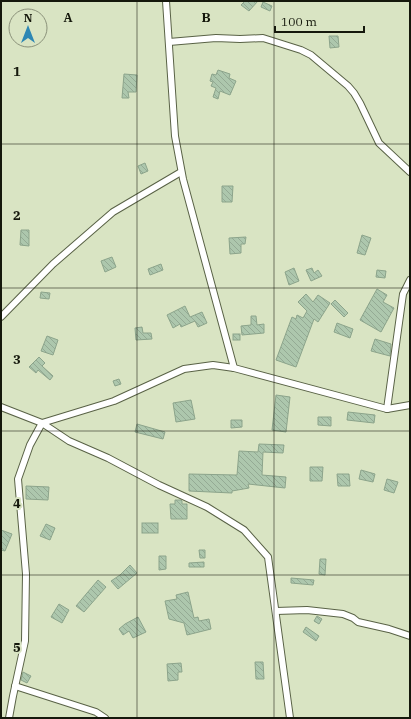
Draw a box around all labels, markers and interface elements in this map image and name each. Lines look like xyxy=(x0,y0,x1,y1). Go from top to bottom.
north arrow xyxy=(8,8,48,48)
scale bar xyxy=(275,8,364,34)
text: A xyxy=(63,9,73,26)
text: B xyxy=(201,9,211,26)
text: N xyxy=(24,11,33,25)
text: 100 m xyxy=(281,14,317,29)
text: 1 xyxy=(13,63,21,80)
text: 2 xyxy=(13,207,21,224)
text: 3 xyxy=(13,351,21,368)
text: 4 xyxy=(13,495,21,512)
text: 5 xyxy=(13,639,21,656)

